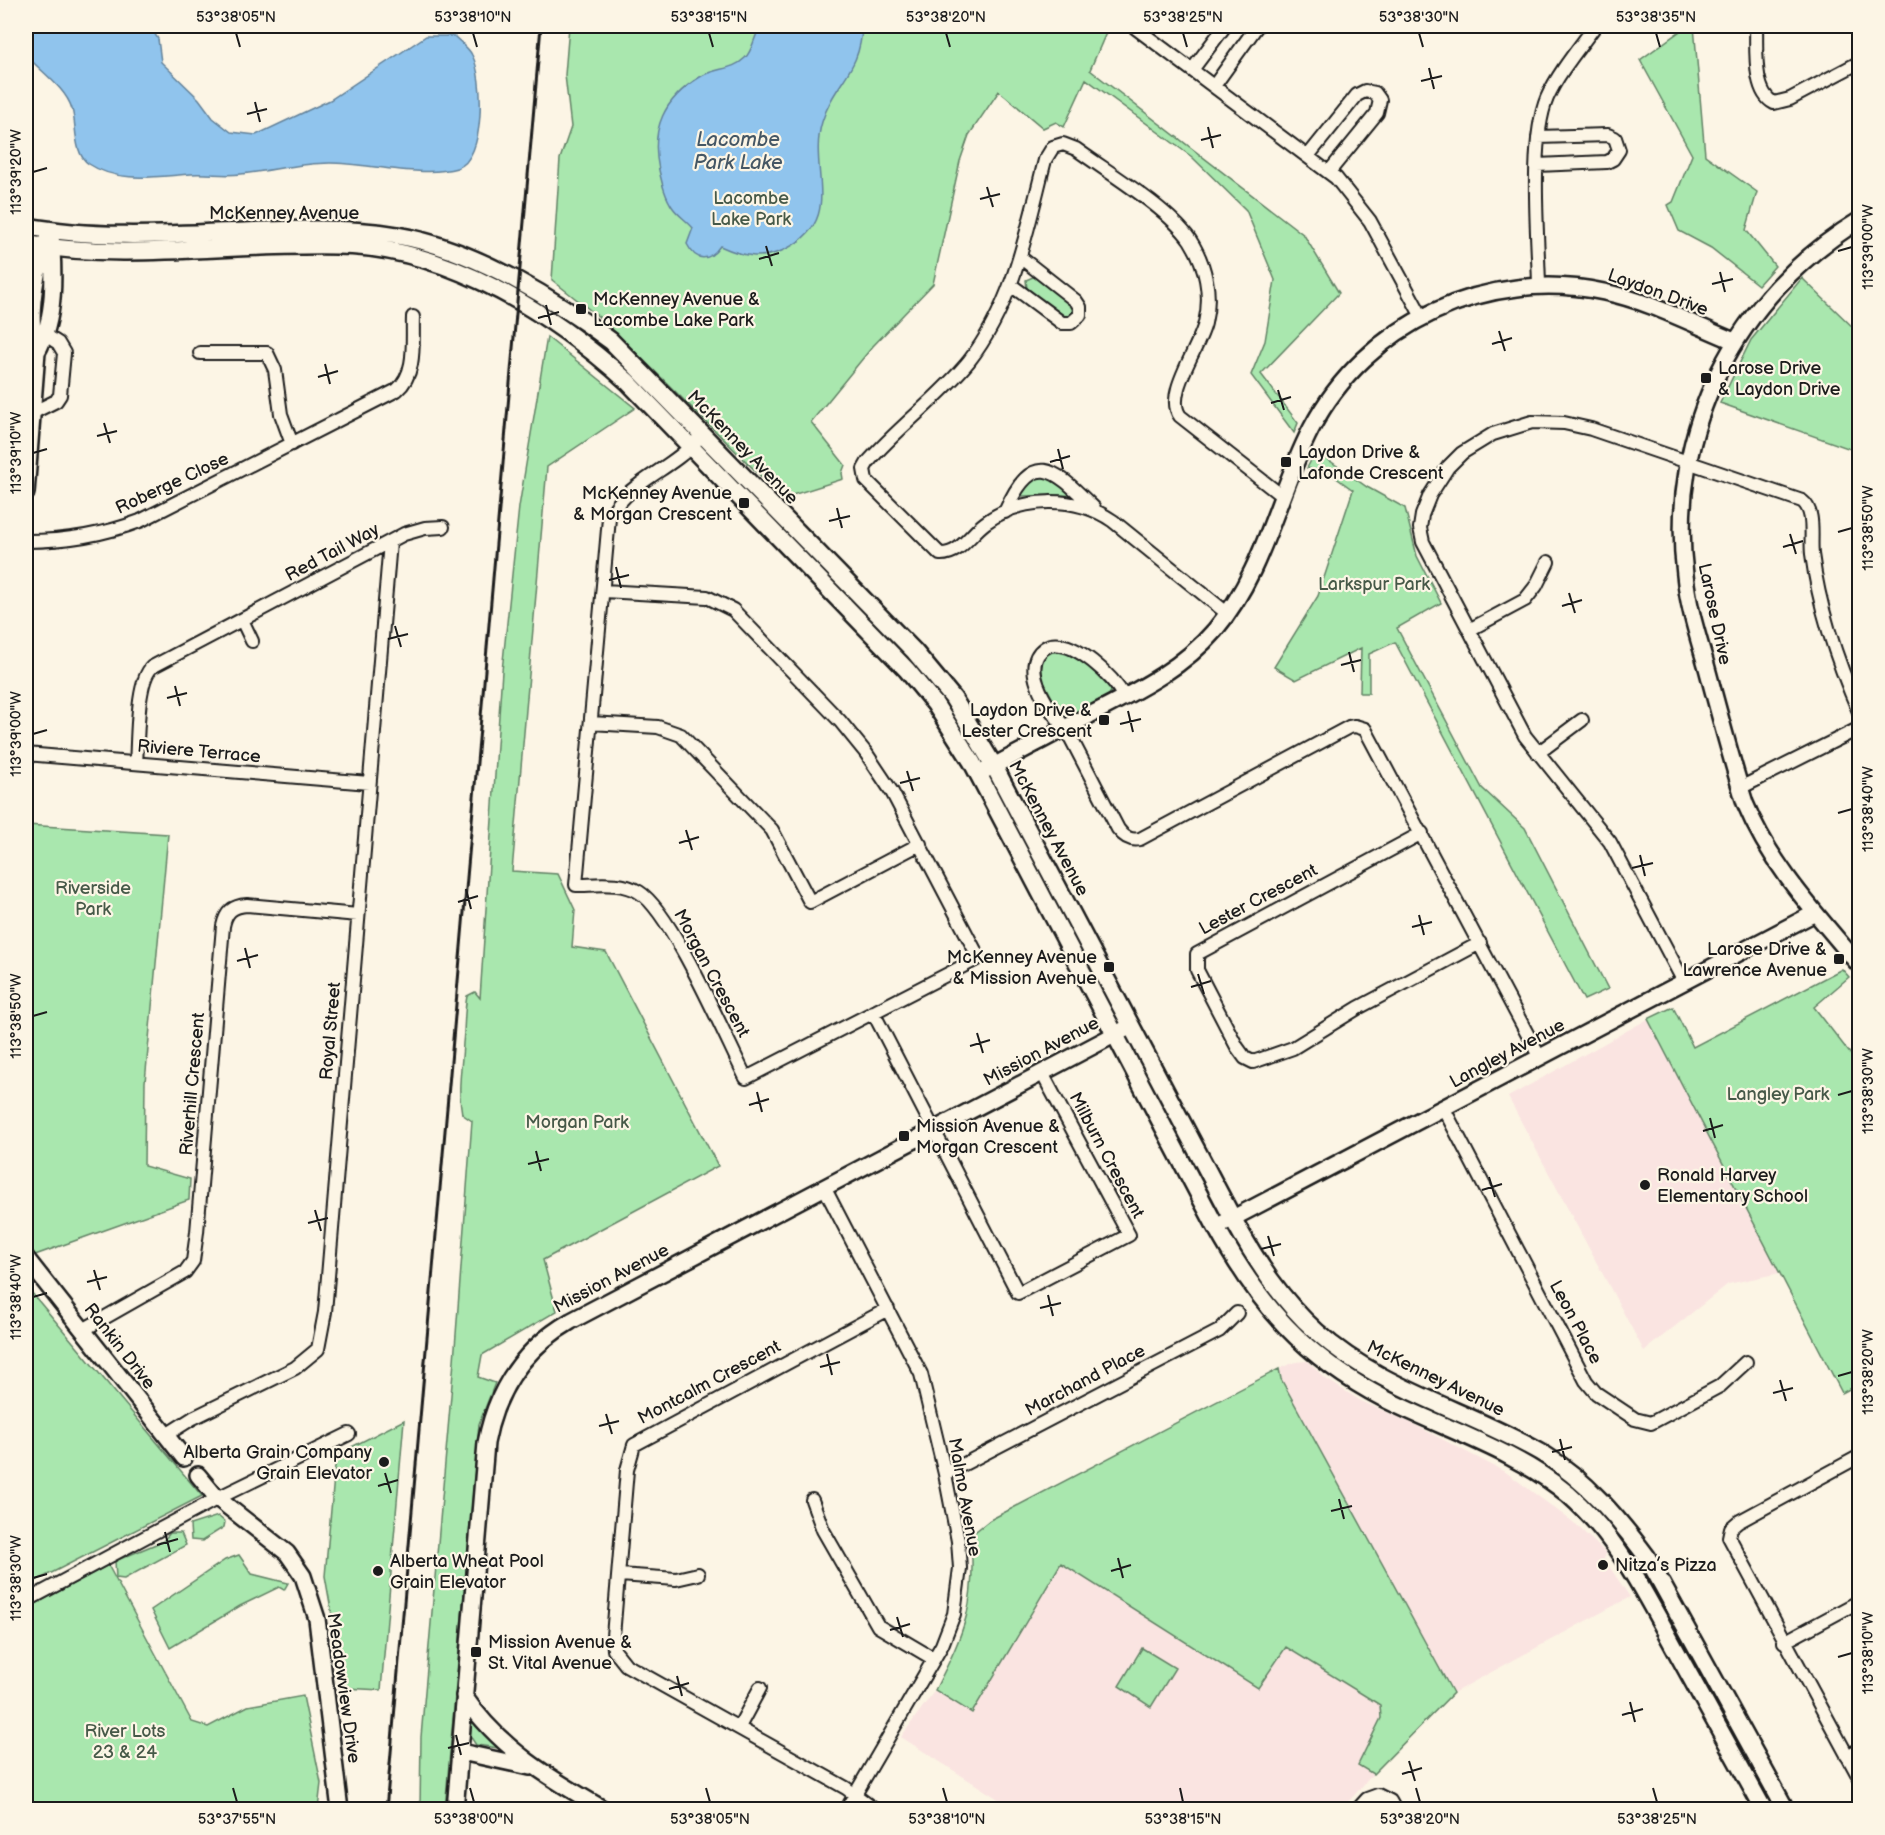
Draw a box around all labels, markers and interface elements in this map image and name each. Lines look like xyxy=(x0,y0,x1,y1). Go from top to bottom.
text: 53°38'05"N xyxy=(196,8,276,27)
text: 53°38'10"N xyxy=(434,8,512,27)
text: 53°38'15"N xyxy=(670,8,748,27)
text: 53°38'20"N xyxy=(906,8,986,27)
text: 53°38'25"N xyxy=(1143,8,1223,27)
text: 53°38'30"N xyxy=(1379,8,1459,27)
text: 53°38'35"N xyxy=(1616,8,1696,27)
water label: Lacombe Park Lake xyxy=(693,128,783,175)
text: 113°39'20"W xyxy=(7,129,26,215)
park label: Lacombe Lake Park xyxy=(711,188,791,230)
street label: McKenney Avenue xyxy=(209,203,359,224)
text: 113°39'00"W xyxy=(1859,204,1878,290)
street label: Laydon Drive xyxy=(1605,265,1711,320)
place label: McKenney Avenue & Lacombe Lake Park xyxy=(593,289,760,331)
marker: McKenney Avenue & Lacombe Lake Park xyxy=(574,302,588,316)
place label: Larose Drive & Laydon Drive xyxy=(1718,358,1841,400)
marker: Larose Drive & Laydon Drive xyxy=(1699,371,1713,385)
street label: McKenney Avenue xyxy=(683,386,803,509)
text: 113°39'10"W xyxy=(7,411,26,494)
place label: Laydon Drive & Lafonde Crescent xyxy=(1298,442,1444,484)
street label: Roberge Close xyxy=(112,448,232,519)
marker: Laydon Drive & Lafonde Crescent xyxy=(1279,455,1293,469)
place label: McKenney Avenue & Morgan Crescent xyxy=(573,483,732,525)
text: 113°38'50"W xyxy=(1859,485,1878,571)
marker: McKenney Avenue & Morgan Crescent xyxy=(737,496,751,510)
street label: Red Tail Way xyxy=(282,519,384,586)
street label: Larose Drive xyxy=(1694,561,1736,667)
park label: Larkspur Park xyxy=(1318,574,1430,595)
text: 113°39'00"W xyxy=(7,691,26,777)
place label: Laydon Drive & Lester Crescent xyxy=(961,700,1092,742)
marker: Laydon Drive & Lester Crescent xyxy=(1097,713,1111,727)
street label: Riviere Terrace xyxy=(136,736,262,767)
street label: McKenney Avenue xyxy=(1004,757,1093,900)
text: 113°38'40"W xyxy=(1859,766,1878,852)
street label: Lester Crescent xyxy=(1196,859,1321,939)
park label: Riverside Park xyxy=(55,878,131,920)
street label: Morgan Crescent xyxy=(669,906,754,1041)
place label: Larose Drive & Lawrence Avenue xyxy=(1682,939,1827,981)
place label: McKenney Avenue & Mission Avenue xyxy=(947,947,1097,989)
marker: Larose Drive & Lawrence Avenue xyxy=(1832,952,1846,966)
marker: McKenney Avenue & Mission Avenue xyxy=(1102,960,1116,974)
text: 113°38'50"W xyxy=(7,973,26,1059)
street label: Royal Street xyxy=(316,981,345,1081)
street label: Riverhill Crescent xyxy=(176,1011,209,1156)
street label: Mission Avenue xyxy=(980,1012,1103,1091)
street label: Langley Avenue xyxy=(1446,1014,1569,1093)
text: 113°38'30"W xyxy=(1859,1048,1878,1134)
park label: Langley Park xyxy=(1727,1084,1830,1105)
street label: Milburn Crescent xyxy=(1064,1089,1149,1222)
park label: Morgan Park xyxy=(525,1112,629,1133)
place label: Mission Avenue & Morgan Crescent xyxy=(916,1116,1060,1158)
marker: Mission Avenue & Morgan Crescent xyxy=(897,1129,911,1143)
place label: Ronald Harvey Elementary School xyxy=(1657,1165,1808,1207)
marker: Ronald Harvey Elementary School xyxy=(1638,1178,1652,1192)
street label: Mission Avenue xyxy=(550,1239,673,1318)
text: 113°38'40"W xyxy=(7,1254,26,1340)
street label: Leon Place xyxy=(1545,1277,1606,1368)
street label: Rankin Drive xyxy=(79,1299,160,1394)
text: 113°38'20"W xyxy=(1859,1329,1878,1415)
street label: Montcalm Crescent xyxy=(634,1336,785,1429)
street label: McKenney Avenue xyxy=(1364,1336,1508,1421)
street label: Marchand Place xyxy=(1022,1340,1149,1421)
street label: Malmo Avenue xyxy=(944,1436,985,1558)
place label: Alberta Grain Company Grain Elevator xyxy=(184,1442,373,1484)
marker: Alberta Grain Company Grain Elevator xyxy=(377,1455,391,1469)
text: 113°38'30"W xyxy=(7,1535,26,1621)
place label: Alberta Wheat Pool Grain Elevator xyxy=(390,1551,544,1593)
place label: Nitza’s Pizza xyxy=(1615,1555,1717,1576)
marker: Nitza’s Pizza xyxy=(1596,1558,1610,1572)
marker: Alberta Wheat Pool Grain Elevator xyxy=(371,1564,385,1578)
text: 113°38'10"W xyxy=(1859,1611,1878,1694)
street label: Meadowview Drive xyxy=(323,1612,365,1765)
place label: Mission Avenue & St. Vital Avenue xyxy=(488,1632,632,1674)
marker: Mission Avenue & St. Vital Avenue xyxy=(469,1645,483,1659)
park label: River Lots 23 & 24 xyxy=(85,1721,166,1763)
text: 53°37'55"N xyxy=(198,1810,276,1829)
text: 53°38'00"N xyxy=(434,1810,514,1829)
text: 53°38'05"N xyxy=(670,1810,750,1829)
text: 53°38'10"N xyxy=(908,1810,986,1829)
text: 53°38'15"N xyxy=(1144,1810,1222,1829)
text: 53°38'20"N xyxy=(1380,1810,1460,1829)
text: 53°38'25"N xyxy=(1617,1810,1697,1829)

